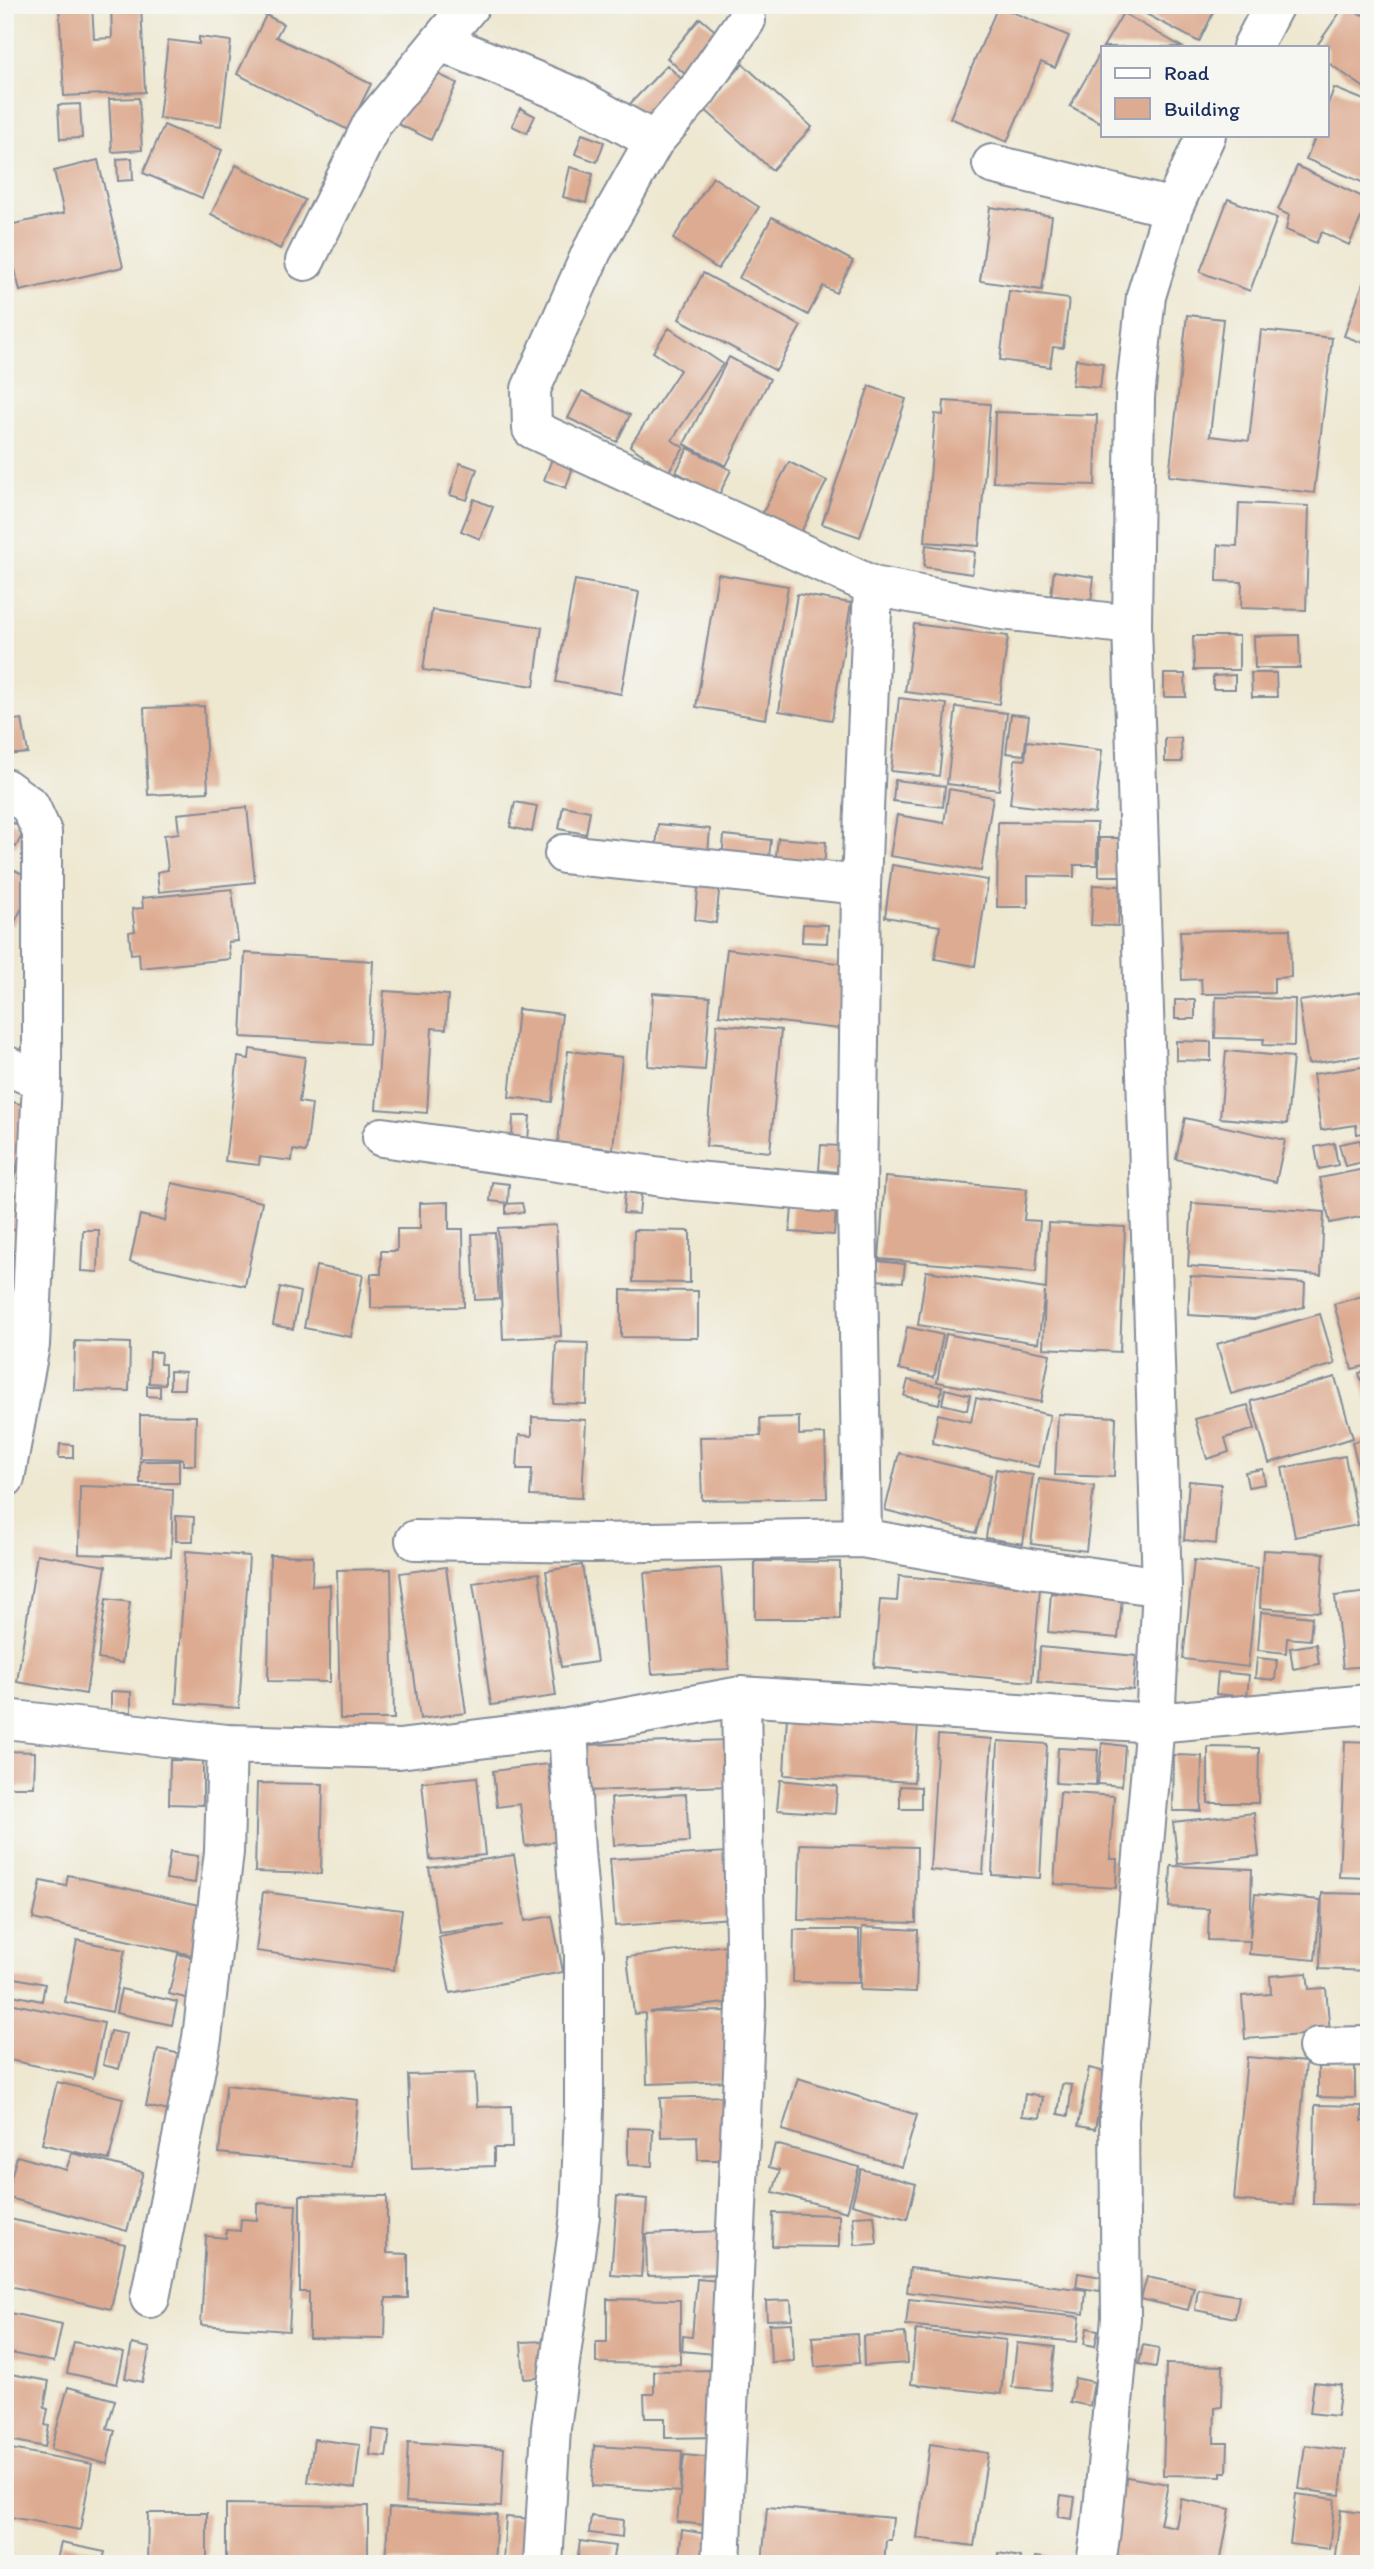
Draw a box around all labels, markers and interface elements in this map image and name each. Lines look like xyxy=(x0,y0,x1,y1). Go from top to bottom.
legend xyxy=(1101,46,1328,136)
text: Road xyxy=(1164,60,1210,85)
text: Building xyxy=(1164,96,1240,121)

